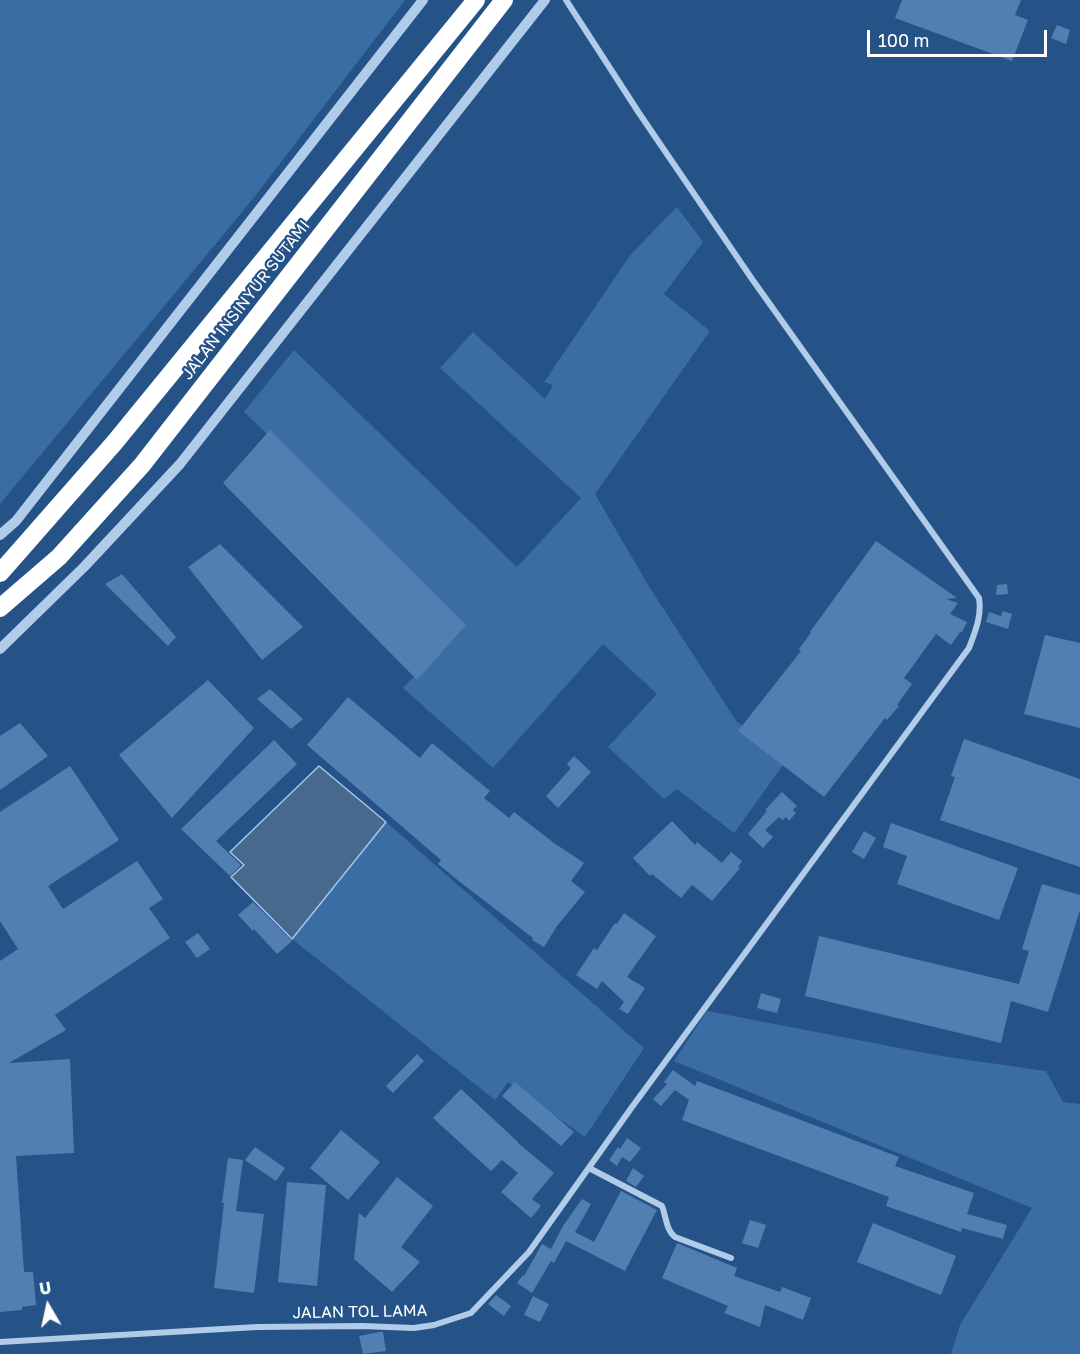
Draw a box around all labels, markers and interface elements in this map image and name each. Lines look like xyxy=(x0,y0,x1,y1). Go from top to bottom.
scale bar xyxy=(870,18,1050,56)
text: 100 m xyxy=(878,29,929,51)
street label: JALAN INSINYUR SUTAMI xyxy=(178,216,314,384)
north arrow xyxy=(18,1276,78,1336)
text: U xyxy=(38,1277,53,1299)
street label: JALAN TOL LAMA xyxy=(292,1301,428,1323)

